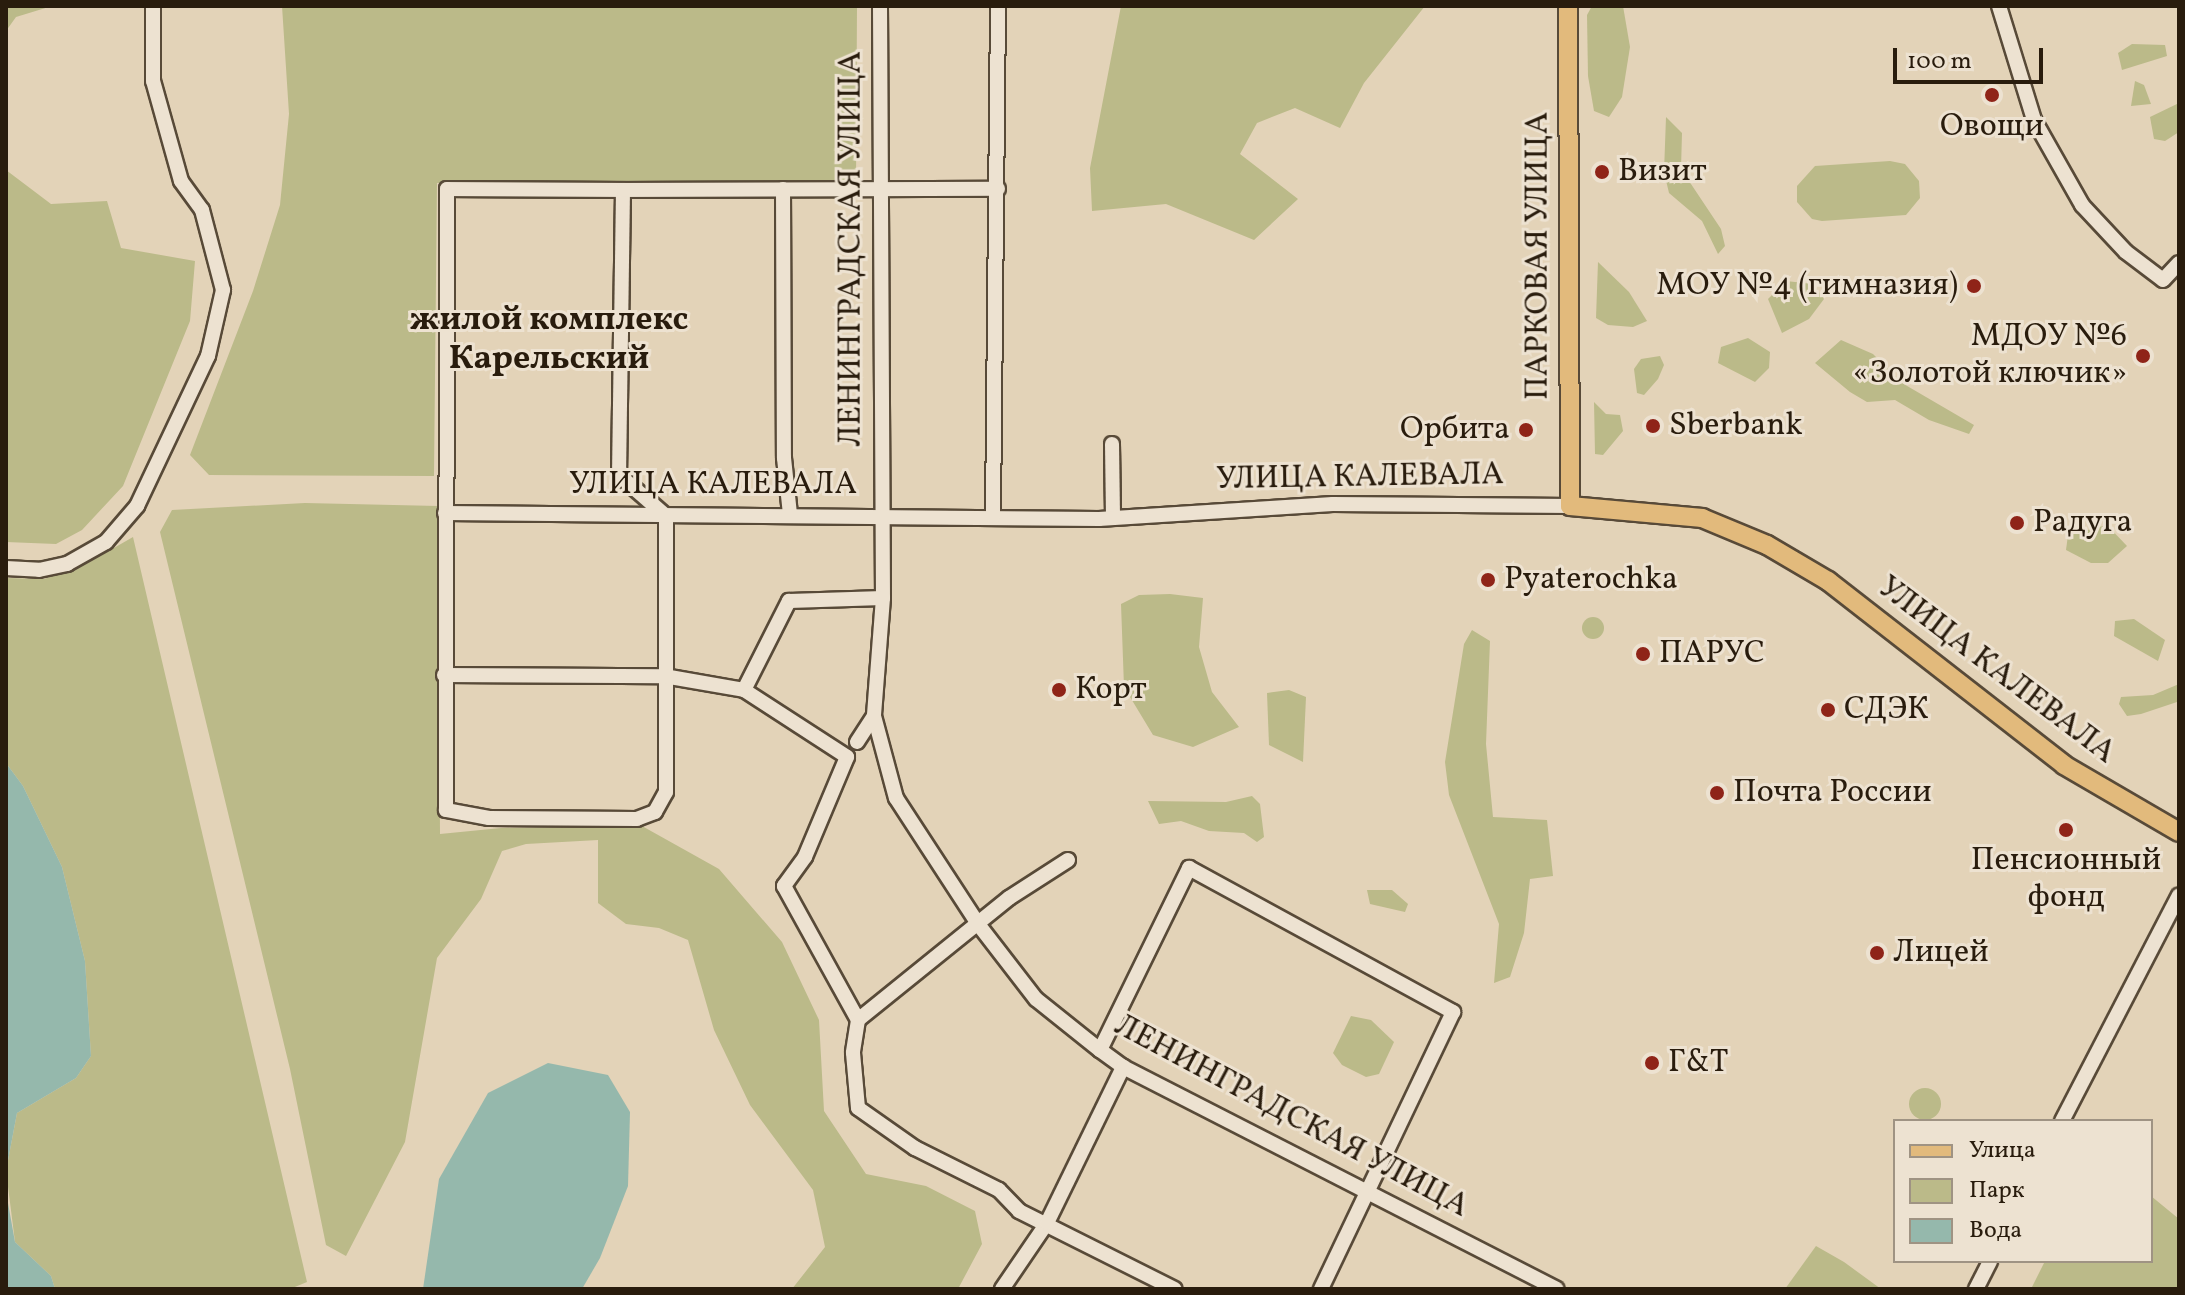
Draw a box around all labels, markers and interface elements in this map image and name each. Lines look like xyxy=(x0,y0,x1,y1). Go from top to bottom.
scale bar xyxy=(1897,32,2047,82)
text: 100 m xyxy=(1907,45,1972,79)
street label: ЛЕНИНГРАДСКАЯ УЛИЦА xyxy=(833,51,871,447)
marker: Овощи xyxy=(1983,86,2001,104)
place label: Овощи xyxy=(1940,108,2044,146)
street label: ПАРКОВАЯ УЛИЦА xyxy=(1520,112,1558,400)
place label: Визит xyxy=(1618,153,1707,191)
marker: Визит xyxy=(1593,163,1611,181)
place label: МОУ №4 (гимназия) xyxy=(1655,267,1958,305)
marker: МОУ №4 (гимназия) xyxy=(1965,277,1983,295)
district label: жилой комплекс Карельский xyxy=(410,300,688,380)
place label: МДОУ №6 «Золотой ключик» xyxy=(1853,319,2127,394)
marker: МДОУ №6 «Золотой ключик» xyxy=(2134,347,2152,365)
place label: Sberbank xyxy=(1669,407,1803,445)
place label: Орбита xyxy=(1400,411,1510,449)
marker: Sberbank xyxy=(1644,417,1662,435)
marker: Орбита xyxy=(1517,421,1535,439)
street label: УЛИЦА КАЛЕВАЛА xyxy=(1216,456,1504,500)
street label: УЛИЦА КАЛЕВАЛА xyxy=(569,466,857,504)
place label: Радуга xyxy=(2033,504,2133,542)
marker: Радуга xyxy=(2008,514,2026,532)
place label: Pyaterochka xyxy=(1504,561,1678,599)
street label: УЛИЦА КАЛЕВАЛА xyxy=(1870,569,2122,773)
marker: Pyaterochka xyxy=(1479,571,1497,589)
place label: ПАРУС xyxy=(1659,635,1765,673)
marker: ПАРУС xyxy=(1634,645,1652,663)
place label: Корт xyxy=(1075,671,1147,709)
marker: Корт xyxy=(1050,681,1068,699)
place label: СДЭК xyxy=(1844,691,1929,729)
marker: СДЭК xyxy=(1819,701,1837,719)
place label: Почта России xyxy=(1733,774,1932,812)
marker: Почта России xyxy=(1708,784,1726,802)
marker: Пенсионный фонд xyxy=(2057,821,2075,839)
place label: Пенсионный фонд xyxy=(1971,843,2161,918)
place label: Лицей xyxy=(1893,934,1989,972)
marker: Лицей xyxy=(1868,944,1886,962)
street label: ЛЕНИНГРАДСКАЯ УЛИЦА xyxy=(1107,1007,1475,1227)
place label: Г&Т xyxy=(1668,1044,1728,1082)
marker: Г&Т xyxy=(1643,1054,1661,1072)
legend xyxy=(1893,1119,2153,1263)
text: Улица xyxy=(1969,1134,2036,1168)
text: Парк xyxy=(1969,1174,2025,1208)
text: Вода xyxy=(1969,1214,2022,1248)

